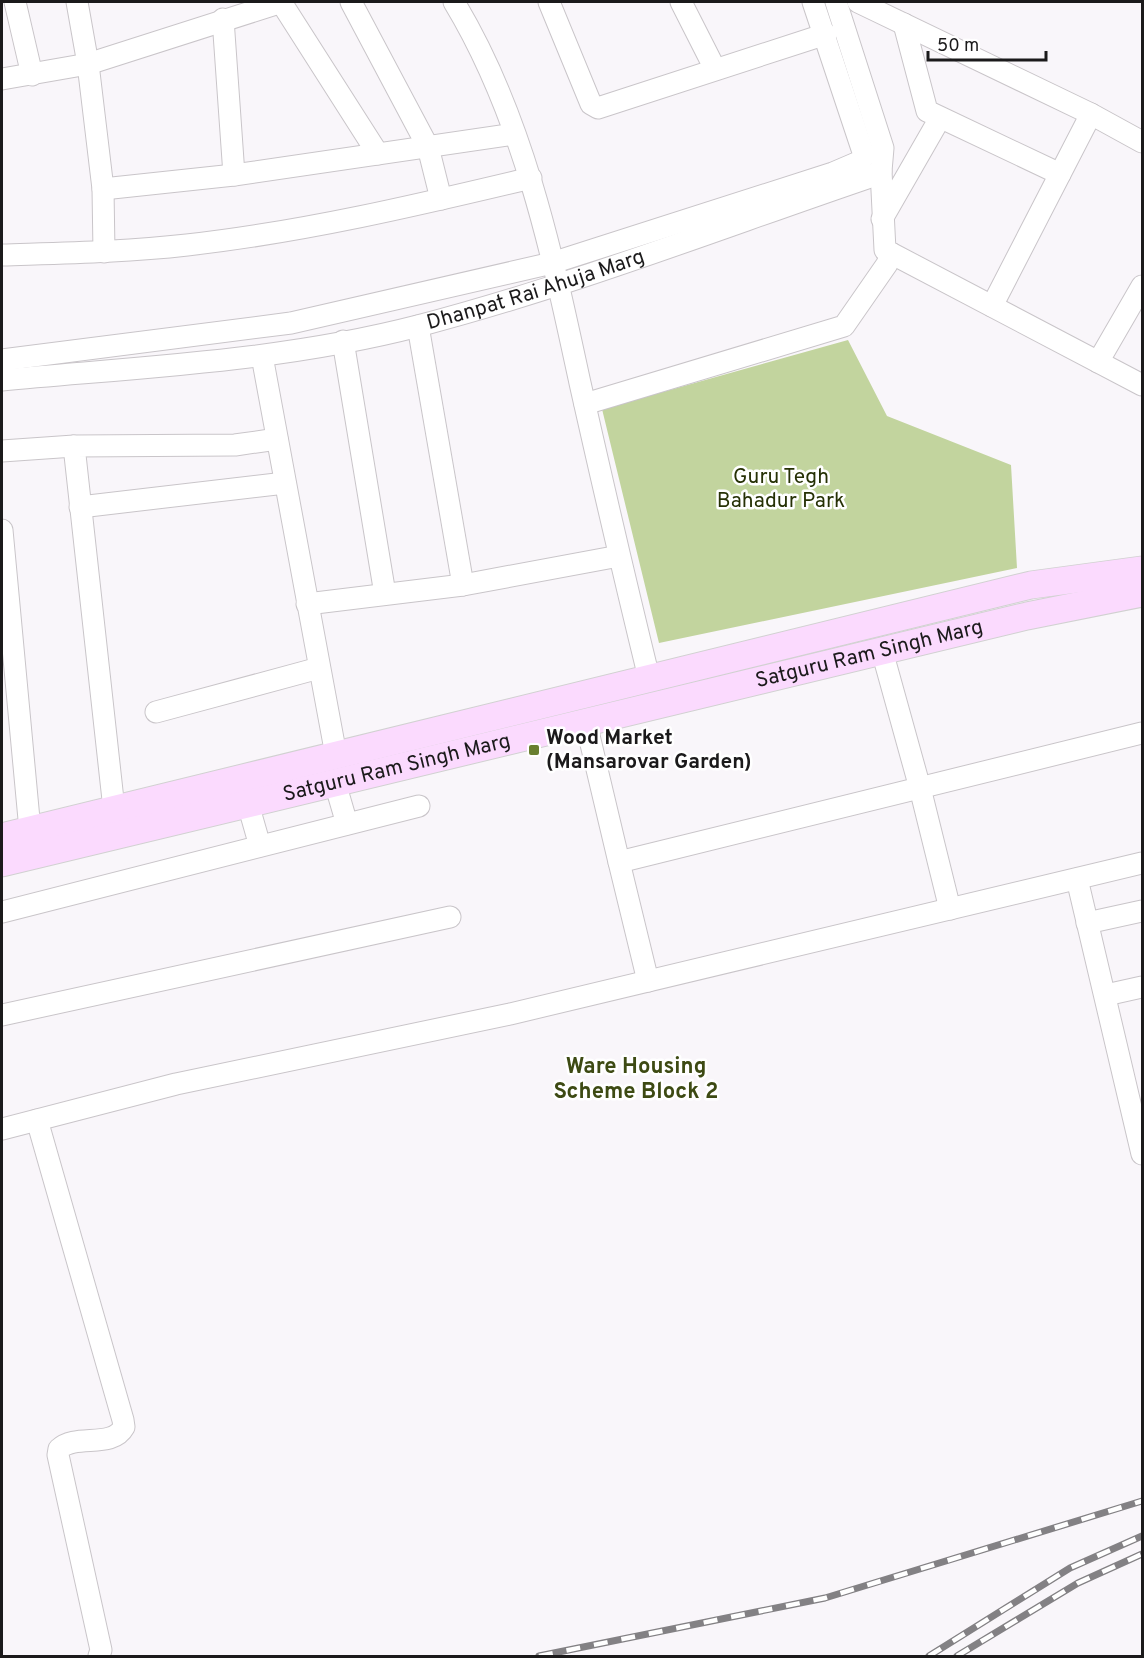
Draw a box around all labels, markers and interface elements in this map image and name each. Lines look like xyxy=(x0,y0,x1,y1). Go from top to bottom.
scale bar xyxy=(928,24,1046,62)
text: 50 m xyxy=(937,35,979,58)
street label: Dhanpat Rai Ahuja Marg xyxy=(424,243,648,337)
park label: Guru Tegh Bahadur Park xyxy=(717,464,845,515)
street label: Satguru Ram Singh Marg xyxy=(753,614,986,694)
place label: Wood Market (Mansarovar Garden) xyxy=(546,725,752,776)
street label: Satguru Ram Singh Marg xyxy=(280,727,513,808)
marker: Wood Market (Mansarovar Garden) xyxy=(527,743,541,757)
district label: Ware Housing Scheme Block 2 xyxy=(554,1054,718,1106)

